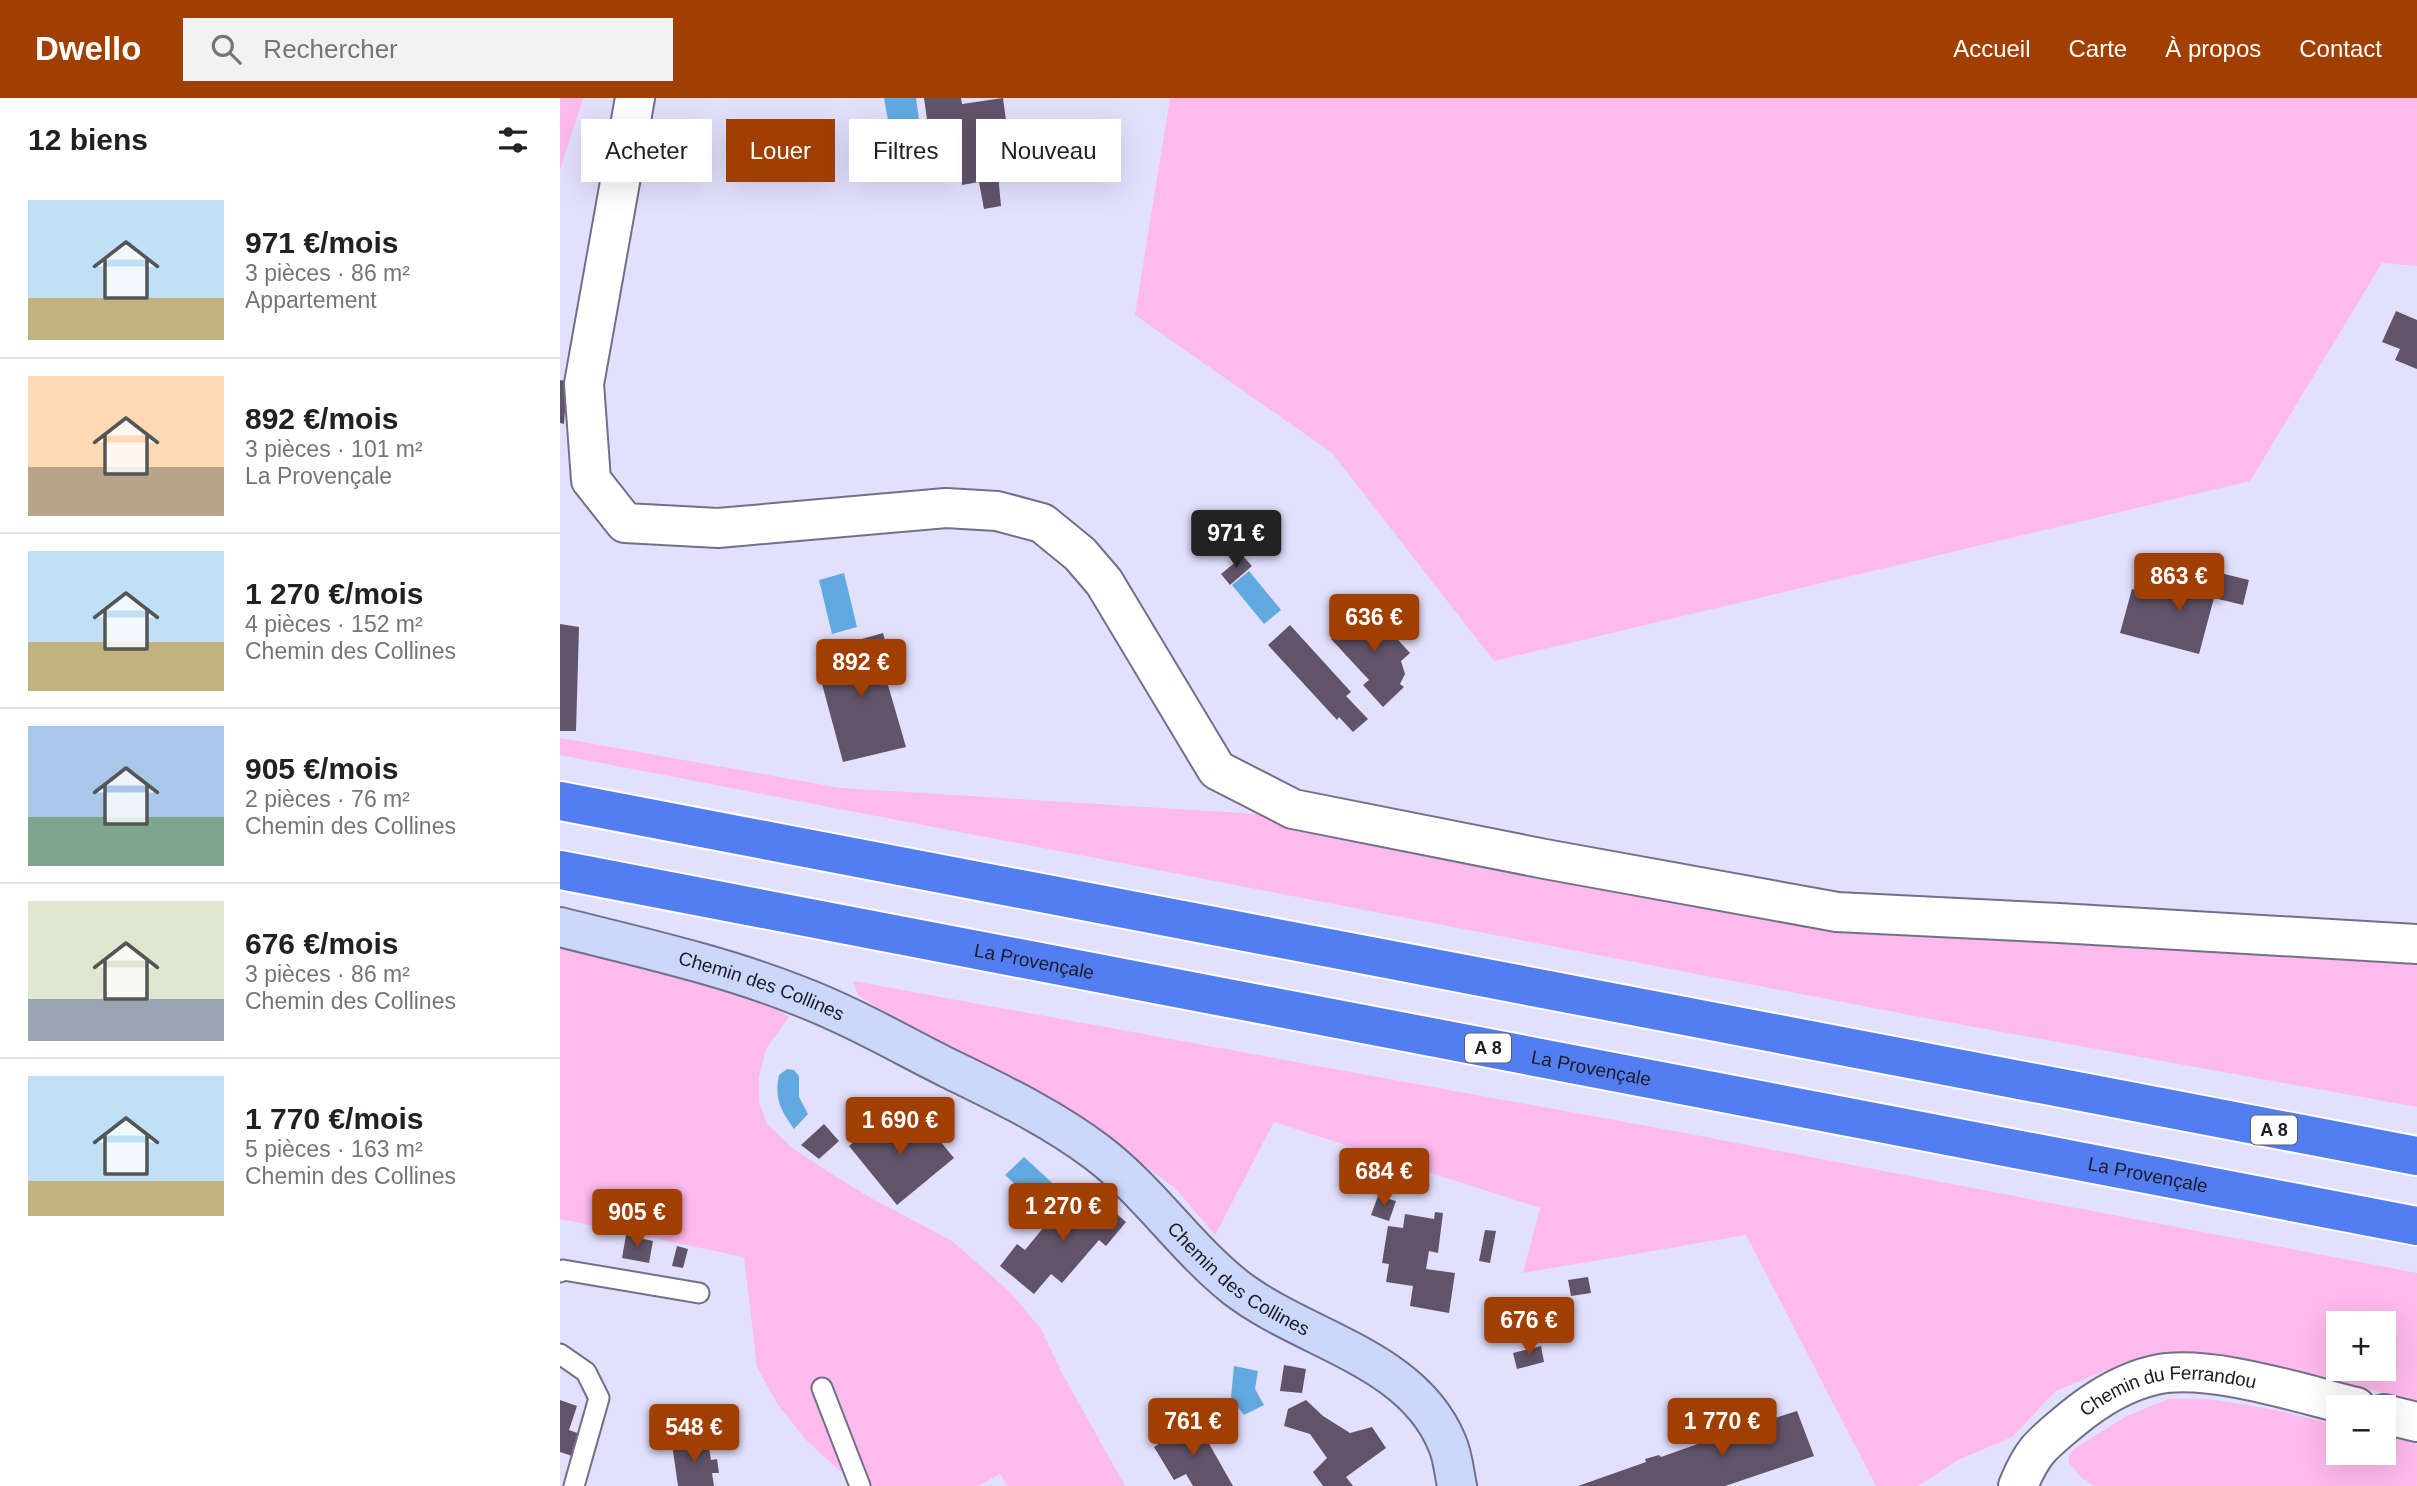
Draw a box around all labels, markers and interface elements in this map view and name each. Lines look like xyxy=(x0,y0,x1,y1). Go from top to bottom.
search box xyxy=(183,18,673,81)
text: Dwello xyxy=(35,30,141,67)
icon: search xyxy=(207,30,245,68)
text: Rechercher xyxy=(263,34,398,64)
text: Accueil xyxy=(1953,35,2031,62)
text: Carte xyxy=(2069,35,2127,62)
text: À propos xyxy=(2165,35,2261,62)
text: Contact xyxy=(2299,35,2382,62)
chip: Acheter xyxy=(581,119,712,182)
chip: Louer xyxy=(726,119,835,182)
chip: Filtres xyxy=(849,119,962,182)
chip: Nouveau xyxy=(976,119,1121,182)
icon: filters xyxy=(494,121,532,159)
text: 12 biens xyxy=(28,123,148,156)
text: 971 €/mois xyxy=(245,226,398,259)
icon: home xyxy=(84,228,168,312)
text: 3 pièces · 86 m² xyxy=(245,260,410,286)
text: Appartement xyxy=(245,287,377,313)
text: 892 €/mois xyxy=(245,402,398,435)
icon: home xyxy=(84,404,168,488)
text: 3 pièces · 101 m² xyxy=(245,436,423,462)
text: La Provençale xyxy=(245,463,392,489)
pin: 971 € xyxy=(1187,510,1285,570)
text: 971 € xyxy=(1207,520,1265,546)
pin: 863 € xyxy=(2130,554,2228,613)
text: 863 € xyxy=(2150,563,2208,589)
text: 1 270 €/mois xyxy=(245,577,423,610)
icon: home xyxy=(84,579,168,663)
pin: 636 € xyxy=(1325,594,1423,654)
text: 636 € xyxy=(1345,604,1403,630)
text: 4 pièces · 152 m² xyxy=(245,611,423,637)
text: Chemin des Collines xyxy=(245,638,456,664)
pin: 892 € xyxy=(812,640,910,699)
text: 892 € xyxy=(832,649,890,675)
text: 905 €/mois xyxy=(245,752,398,785)
icon: home xyxy=(84,754,168,838)
text: 2 pièces · 76 m² xyxy=(245,786,410,812)
text: Chemin des Collines xyxy=(245,813,456,839)
text: 676 €/mois xyxy=(245,927,398,960)
icon: home xyxy=(84,929,168,1013)
street label: La Provençale xyxy=(973,939,1096,983)
street label: Chemin des Collines xyxy=(676,947,848,1024)
text: 3 pièces · 86 m² xyxy=(245,961,410,987)
text: Chemin des Collines xyxy=(245,988,456,1014)
road number: A 8 xyxy=(1465,1034,1511,1063)
street label: La Provençale xyxy=(1530,1046,1653,1089)
pin: 1 690 € xyxy=(835,1098,965,1157)
text: 1 770 €/mois xyxy=(245,1102,423,1135)
icon: home xyxy=(84,1104,168,1188)
text: 1 690 € xyxy=(862,1107,938,1133)
road number: A 8 xyxy=(2251,1115,2297,1144)
text: 5 pièces · 163 m² xyxy=(245,1136,423,1162)
pin: 684 € xyxy=(1335,1148,1433,1208)
street label: La Provençale xyxy=(2086,1153,2210,1196)
text: 684 € xyxy=(1355,1158,1413,1184)
text: Chemin des Collines xyxy=(245,1163,456,1189)
pin: 1 270 € xyxy=(998,1184,1128,1243)
pin: 905 € xyxy=(588,1190,686,1249)
text: 1 270 € xyxy=(1025,1193,1101,1219)
text: 905 € xyxy=(608,1199,666,1225)
street label: Chemin des Collines xyxy=(1164,1217,1313,1339)
pin: 676 € xyxy=(1480,1298,1578,1357)
text: 676 € xyxy=(1500,1307,1558,1333)
map controls xyxy=(2326,1311,2396,1465)
button: + xyxy=(2326,1311,2396,1381)
street label: Chemin du Ferrandou xyxy=(2075,1362,2259,1420)
button: − xyxy=(2326,1395,2396,1465)
pin: 761 € xyxy=(1144,1398,1242,1458)
pin: 1 770 € xyxy=(1657,1398,1787,1458)
pin: 548 € xyxy=(645,1404,743,1464)
text: 761 € xyxy=(1164,1408,1222,1434)
text: 1 770 € xyxy=(1684,1408,1760,1434)
text: 548 € xyxy=(665,1414,723,1440)

